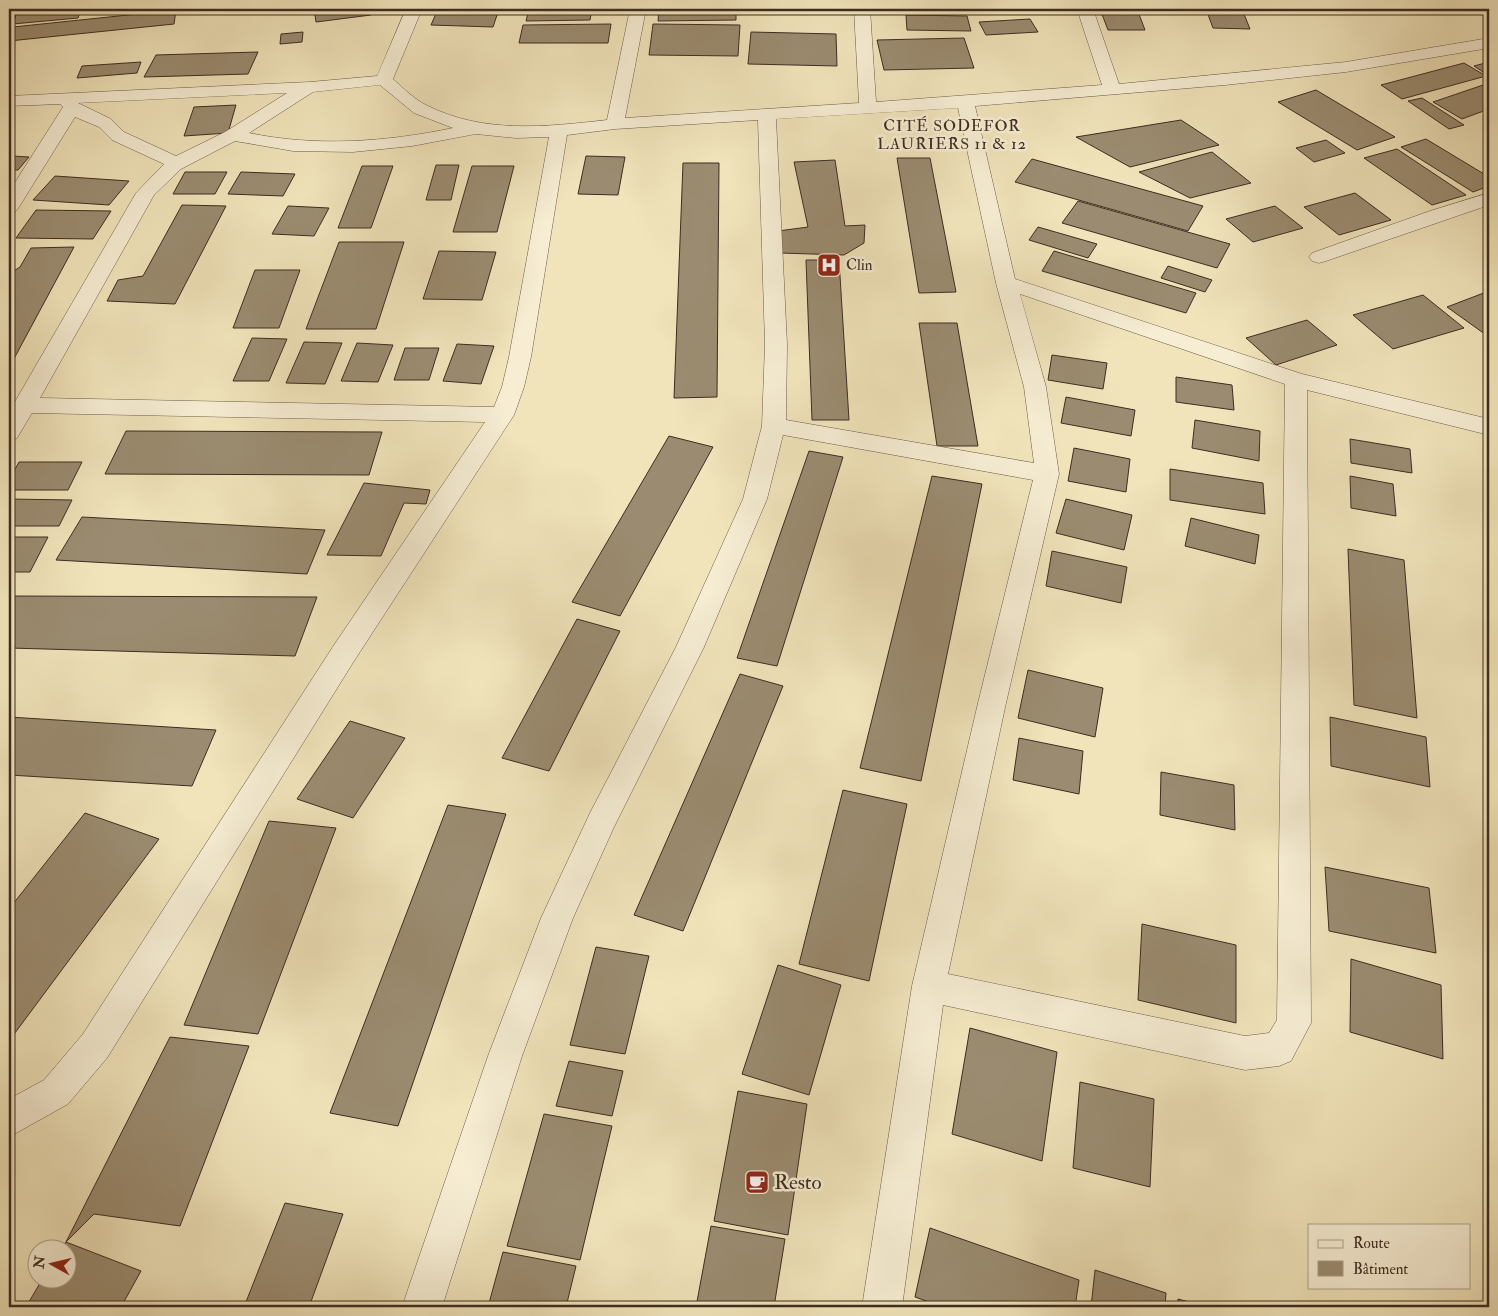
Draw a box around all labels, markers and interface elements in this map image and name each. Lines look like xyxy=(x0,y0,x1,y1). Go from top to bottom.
district label: CITÉ SODEFOR LAURIERS 11 & 12 xyxy=(877,115,1027,154)
hospital icon: Clin xyxy=(816,252,842,278)
place label: Clin xyxy=(846,256,873,275)
cafe icon: Resto xyxy=(744,1169,770,1195)
place label: Resto xyxy=(774,1169,822,1196)
legend xyxy=(1308,1224,1470,1288)
text: Route xyxy=(1353,1234,1390,1253)
north arrow xyxy=(28,1238,78,1288)
text: N xyxy=(30,1254,49,1271)
text: Bâtiment xyxy=(1353,1260,1408,1279)

